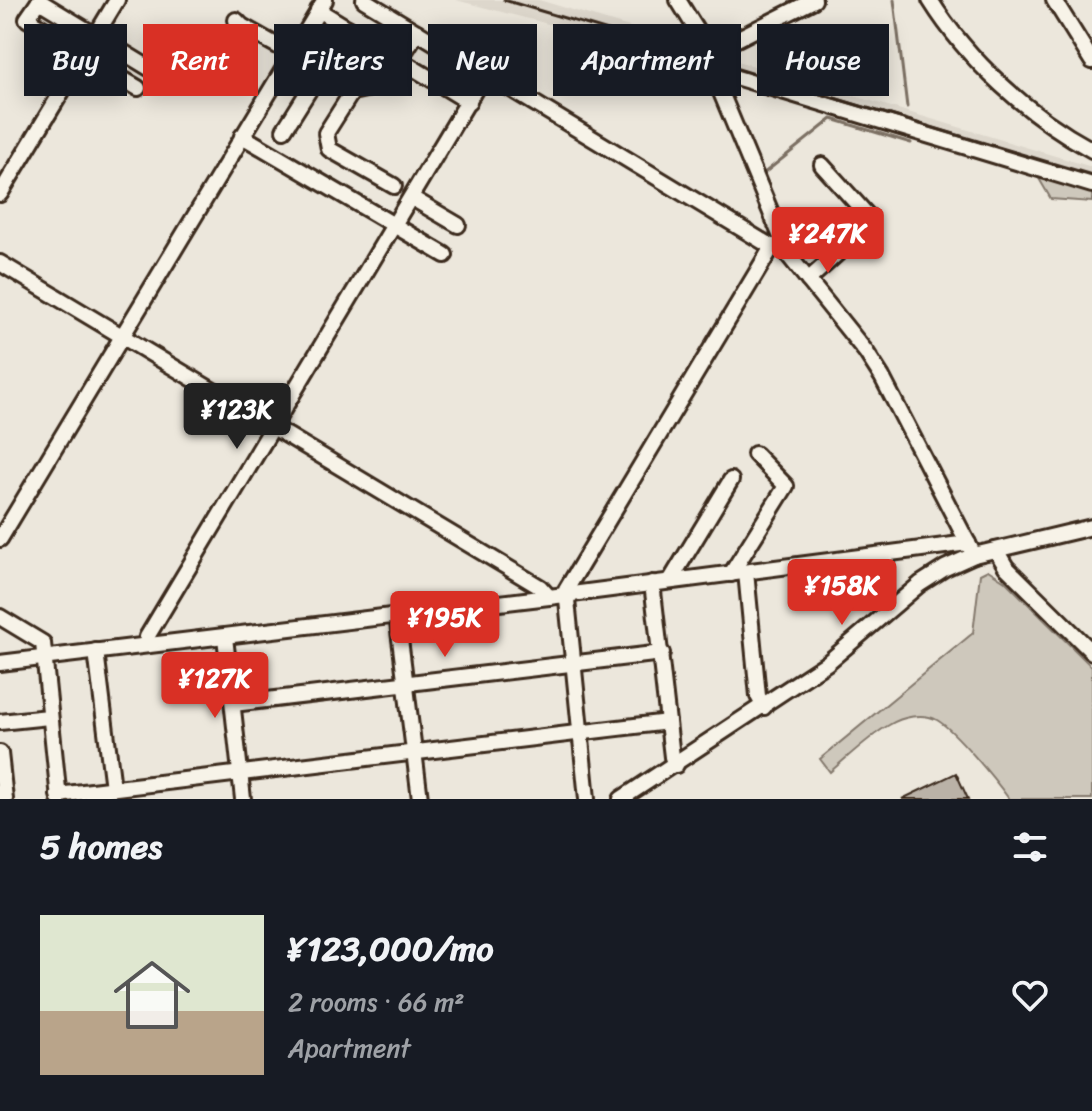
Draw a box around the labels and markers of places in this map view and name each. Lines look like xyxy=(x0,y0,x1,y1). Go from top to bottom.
pin: ¥247K xyxy=(772,207,884,275)
pin: ¥123K xyxy=(181,383,293,451)
pin: ¥158K xyxy=(786,559,898,627)
pin: ¥195K xyxy=(389,591,501,659)
pin: ¥127K xyxy=(159,652,271,720)

